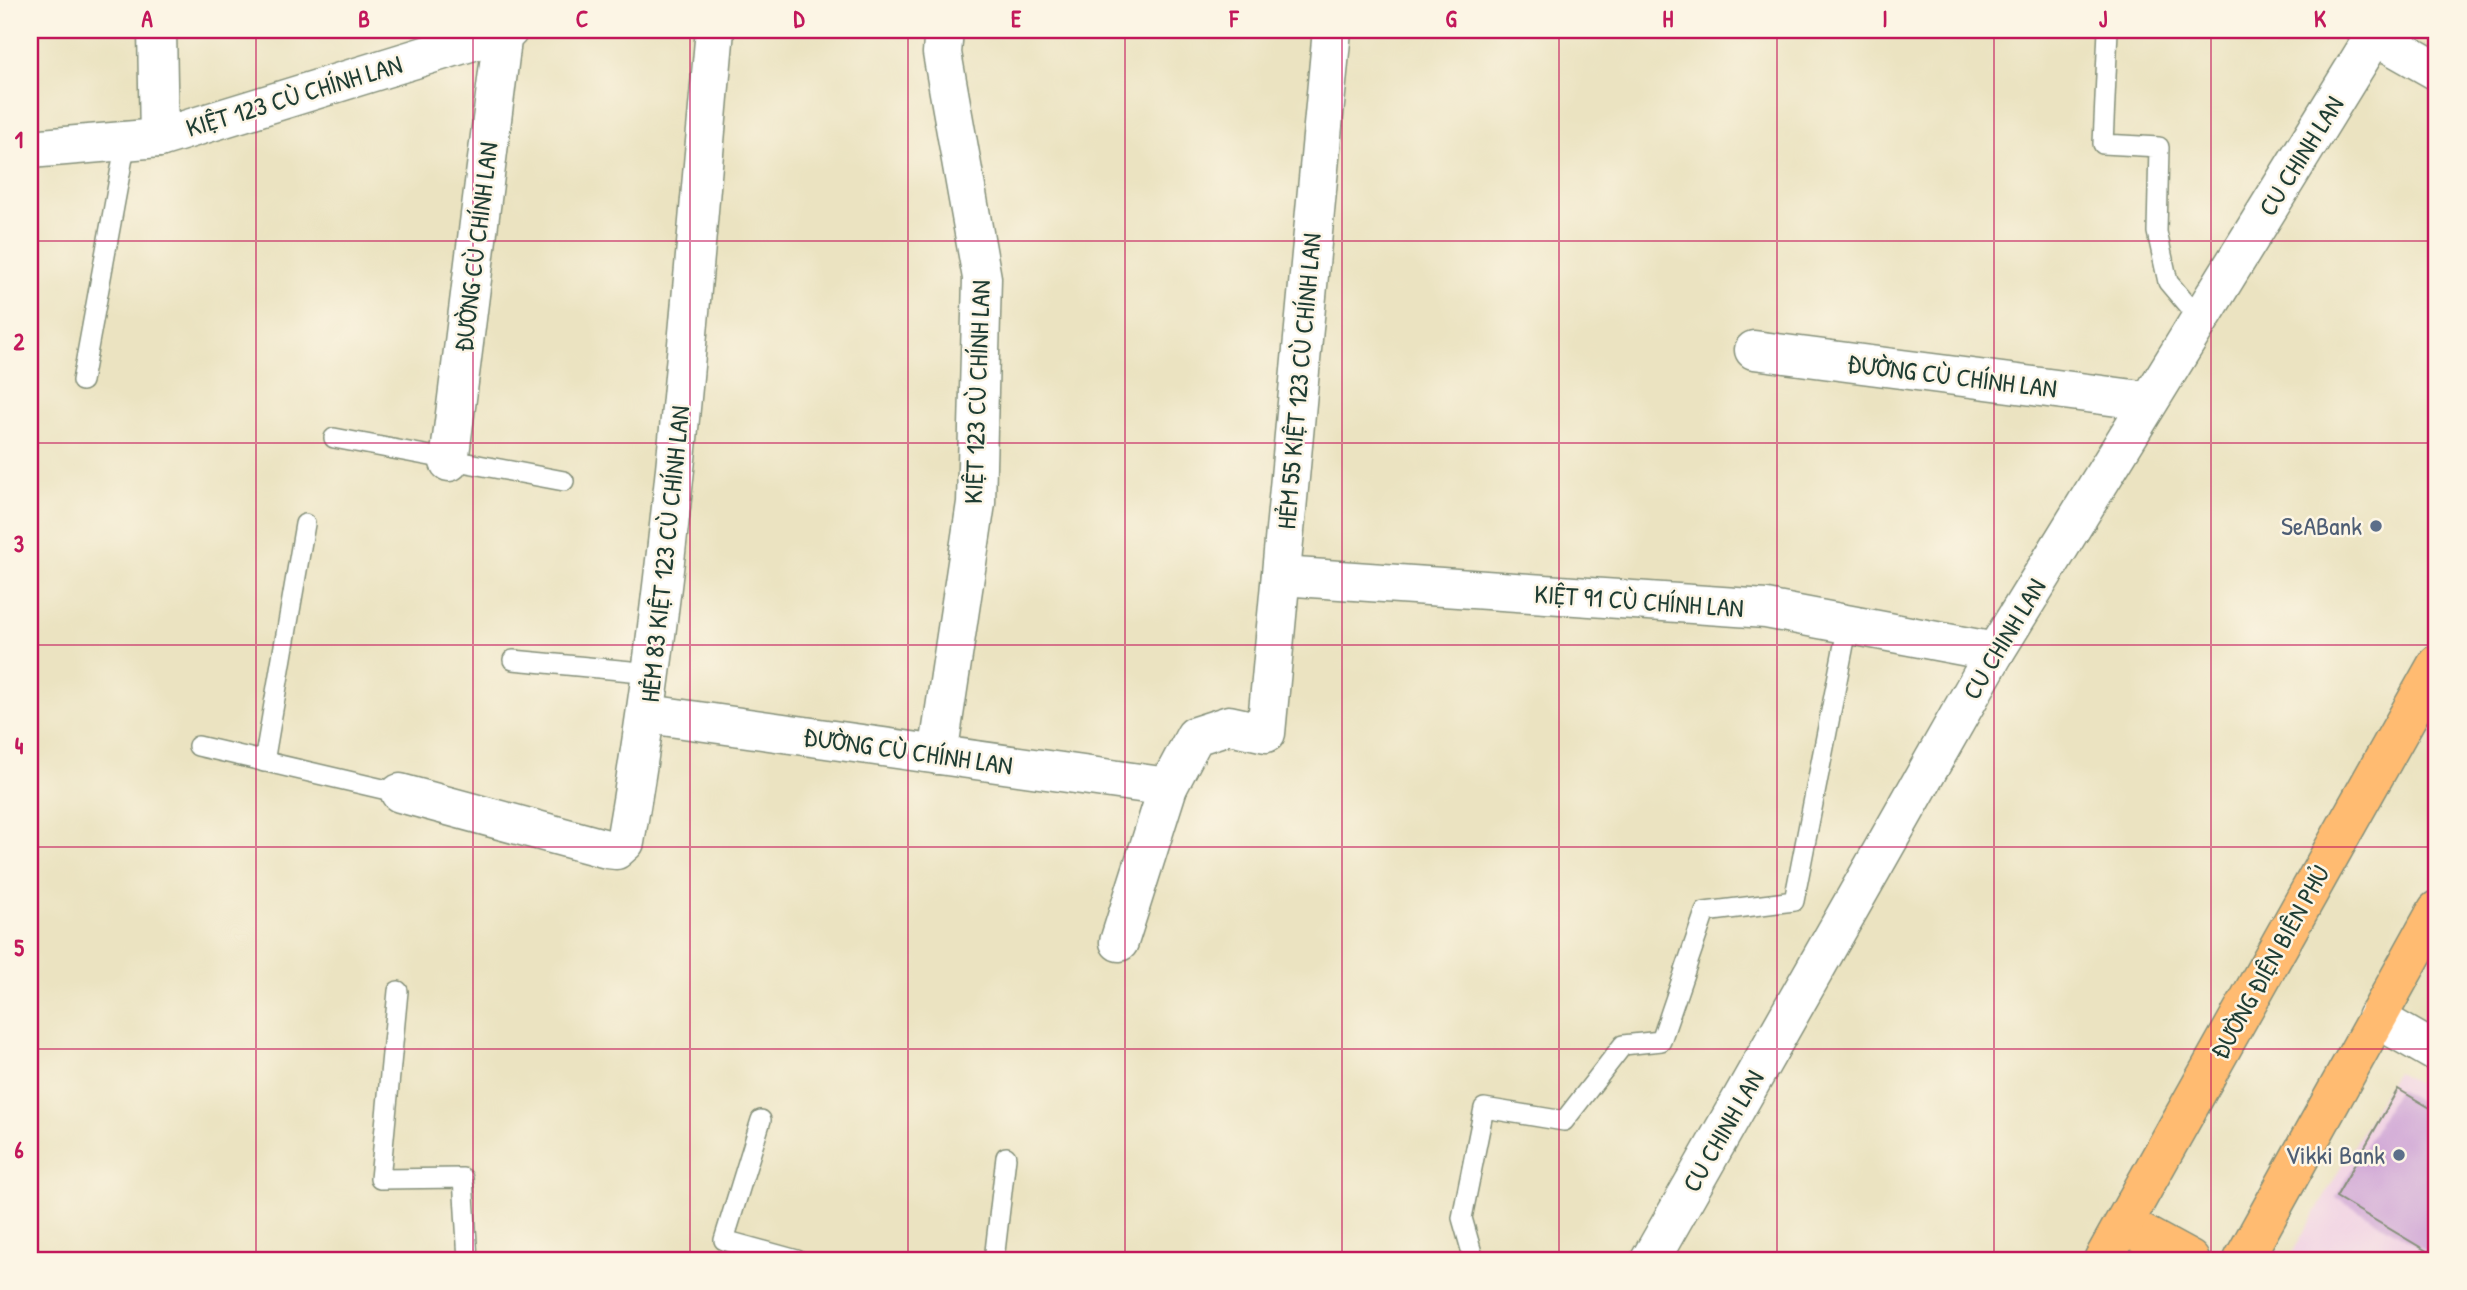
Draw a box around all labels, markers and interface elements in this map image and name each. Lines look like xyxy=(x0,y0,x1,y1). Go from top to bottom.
text: A xyxy=(141,3,153,34)
text: B xyxy=(358,3,370,34)
text: C xyxy=(576,3,588,34)
text: D xyxy=(794,3,806,34)
text: E xyxy=(1011,3,1022,34)
text: F xyxy=(1229,3,1240,34)
text: G xyxy=(1445,3,1457,34)
text: H xyxy=(1663,3,1674,34)
text: I xyxy=(1882,3,1888,34)
text: J xyxy=(2099,3,2108,34)
text: K xyxy=(2314,3,2327,34)
street label: KIỆT 123 CÙ CHÍNH LAN xyxy=(182,46,406,145)
street label: CU CHINH LAN xyxy=(2250,89,2351,222)
text: 1 xyxy=(15,124,23,155)
street label: ĐƯỜNG CÙ CHÍNH LAN xyxy=(445,140,506,354)
street label: HẺM 55 KIỆT 123 CÙ CHÍNH LAN xyxy=(1268,232,1329,530)
street label: KIỆT 123 CÙ CHÍNH LAN xyxy=(955,280,998,504)
text: 2 xyxy=(14,326,25,357)
street label: ĐƯỜNG CÙ CHÍNH LAN xyxy=(1845,345,2059,406)
street label: HẺM 83 KIỆT 123 CÙ CHÍNH LAN xyxy=(632,404,697,704)
place label: SeABank xyxy=(2281,508,2362,543)
marker: SeABank xyxy=(2368,518,2384,534)
text: 3 xyxy=(14,528,24,559)
street label: CU CHINH LAN xyxy=(1954,572,2053,706)
street label: KIỆT 91 CÙ CHÍNH LAN xyxy=(1533,576,1745,625)
street label: ĐƯỜNG CÙ CHÍNH LAN xyxy=(801,719,1015,782)
text: 4 xyxy=(15,730,24,761)
street label: ĐƯỜNG ĐIỆN BIÊN PHỦ xyxy=(2202,859,2337,1065)
text: 5 xyxy=(14,932,24,963)
street label: CU CHINH LAN xyxy=(1674,1063,1772,1198)
text: 6 xyxy=(14,1134,24,1165)
place label: Vikki Bank xyxy=(2285,1137,2385,1172)
marker: Vikki Bank xyxy=(2391,1147,2407,1163)

